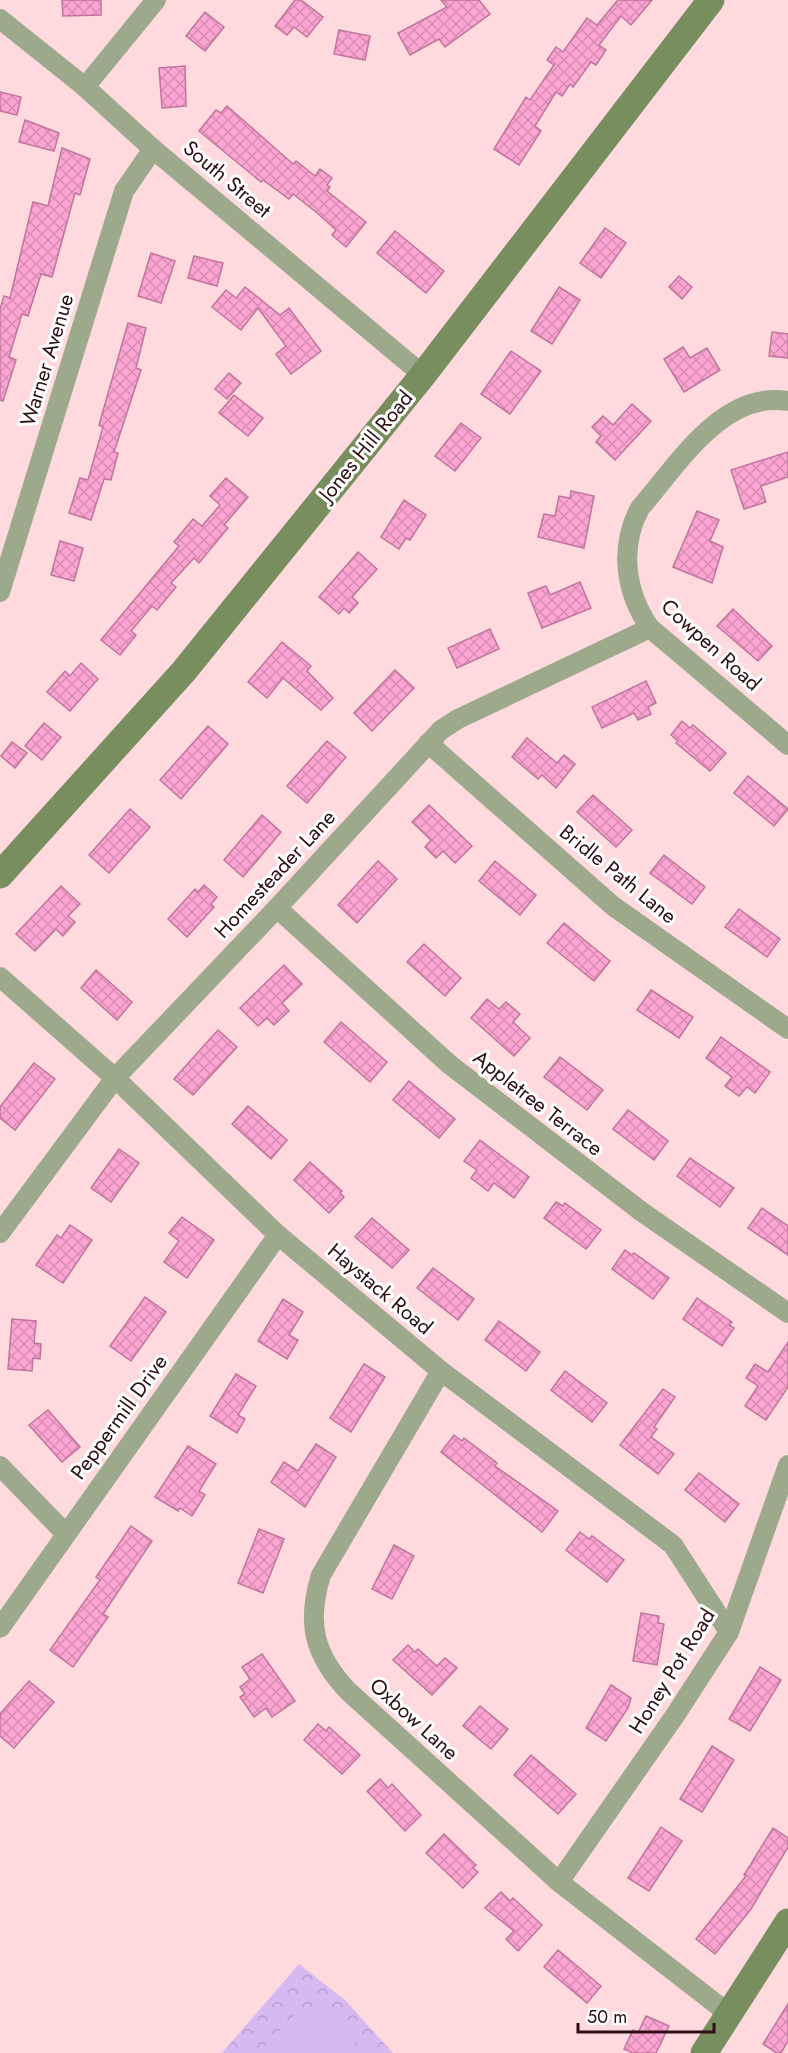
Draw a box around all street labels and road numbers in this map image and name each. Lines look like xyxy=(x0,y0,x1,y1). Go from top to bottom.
street label: South Street xyxy=(177,133,277,225)
street label: Warner Avenue xyxy=(13,290,81,430)
street label: Jones Hill Road xyxy=(310,384,420,510)
street label: Cowpen Road xyxy=(654,592,768,698)
street label: Homesteader Lane xyxy=(207,803,343,945)
street label: Bridle Path Lane xyxy=(553,817,683,931)
street label: Appletree Terrace xyxy=(467,1043,609,1163)
street label: Haystack Road xyxy=(321,1236,439,1342)
street label: Peppermill Drive xyxy=(63,1348,175,1486)
street label: Honey Pot Road xyxy=(622,1603,722,1739)
street label: Oxbow Lane xyxy=(363,1671,465,1767)

